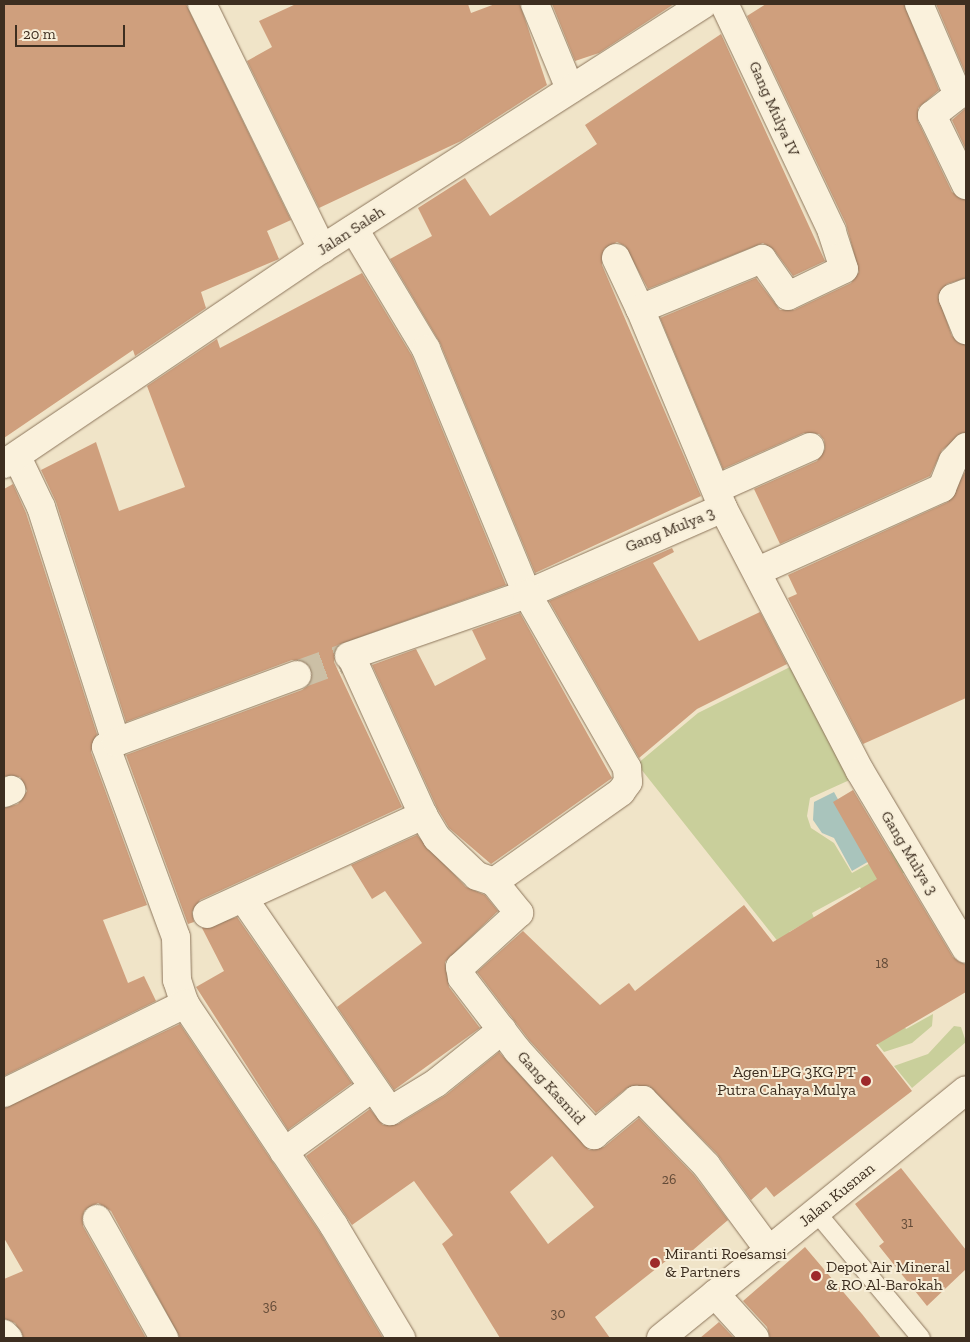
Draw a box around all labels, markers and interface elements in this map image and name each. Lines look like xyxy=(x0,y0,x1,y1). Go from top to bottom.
scale bar xyxy=(18,15,128,47)
text: 20 m xyxy=(23,25,56,43)
street label: Gang Mulya IV xyxy=(744,58,804,160)
street label: Jalan Saleh xyxy=(314,202,388,260)
street label: Gang Mulya 3 xyxy=(623,503,717,557)
street label: Gang Mulya 3 xyxy=(876,808,942,898)
house number: 18 xyxy=(876,956,888,972)
street label: Gang Kasmid xyxy=(513,1047,589,1129)
place label: Agen LPG 3KG PT Putra Cahaya Mulya xyxy=(717,1062,856,1100)
marker: Agen LPG 3KG PT Putra Cahaya Mulya xyxy=(860,1075,872,1087)
street label: Jalan Kusnan xyxy=(795,1159,879,1231)
house number: 26 xyxy=(662,1172,676,1188)
house number: 31 xyxy=(901,1215,913,1231)
place label: Miranti Roesamsi & Partners xyxy=(665,1244,787,1282)
marker: Miranti Roesamsi & Partners xyxy=(649,1257,661,1269)
place label: Depot Air Mineral & RO Al-Barokah xyxy=(826,1257,951,1295)
marker: Depot Air Mineral & RO Al-Barokah xyxy=(810,1270,822,1282)
house number: 36 xyxy=(263,1299,277,1315)
house number: 30 xyxy=(551,1306,565,1322)

